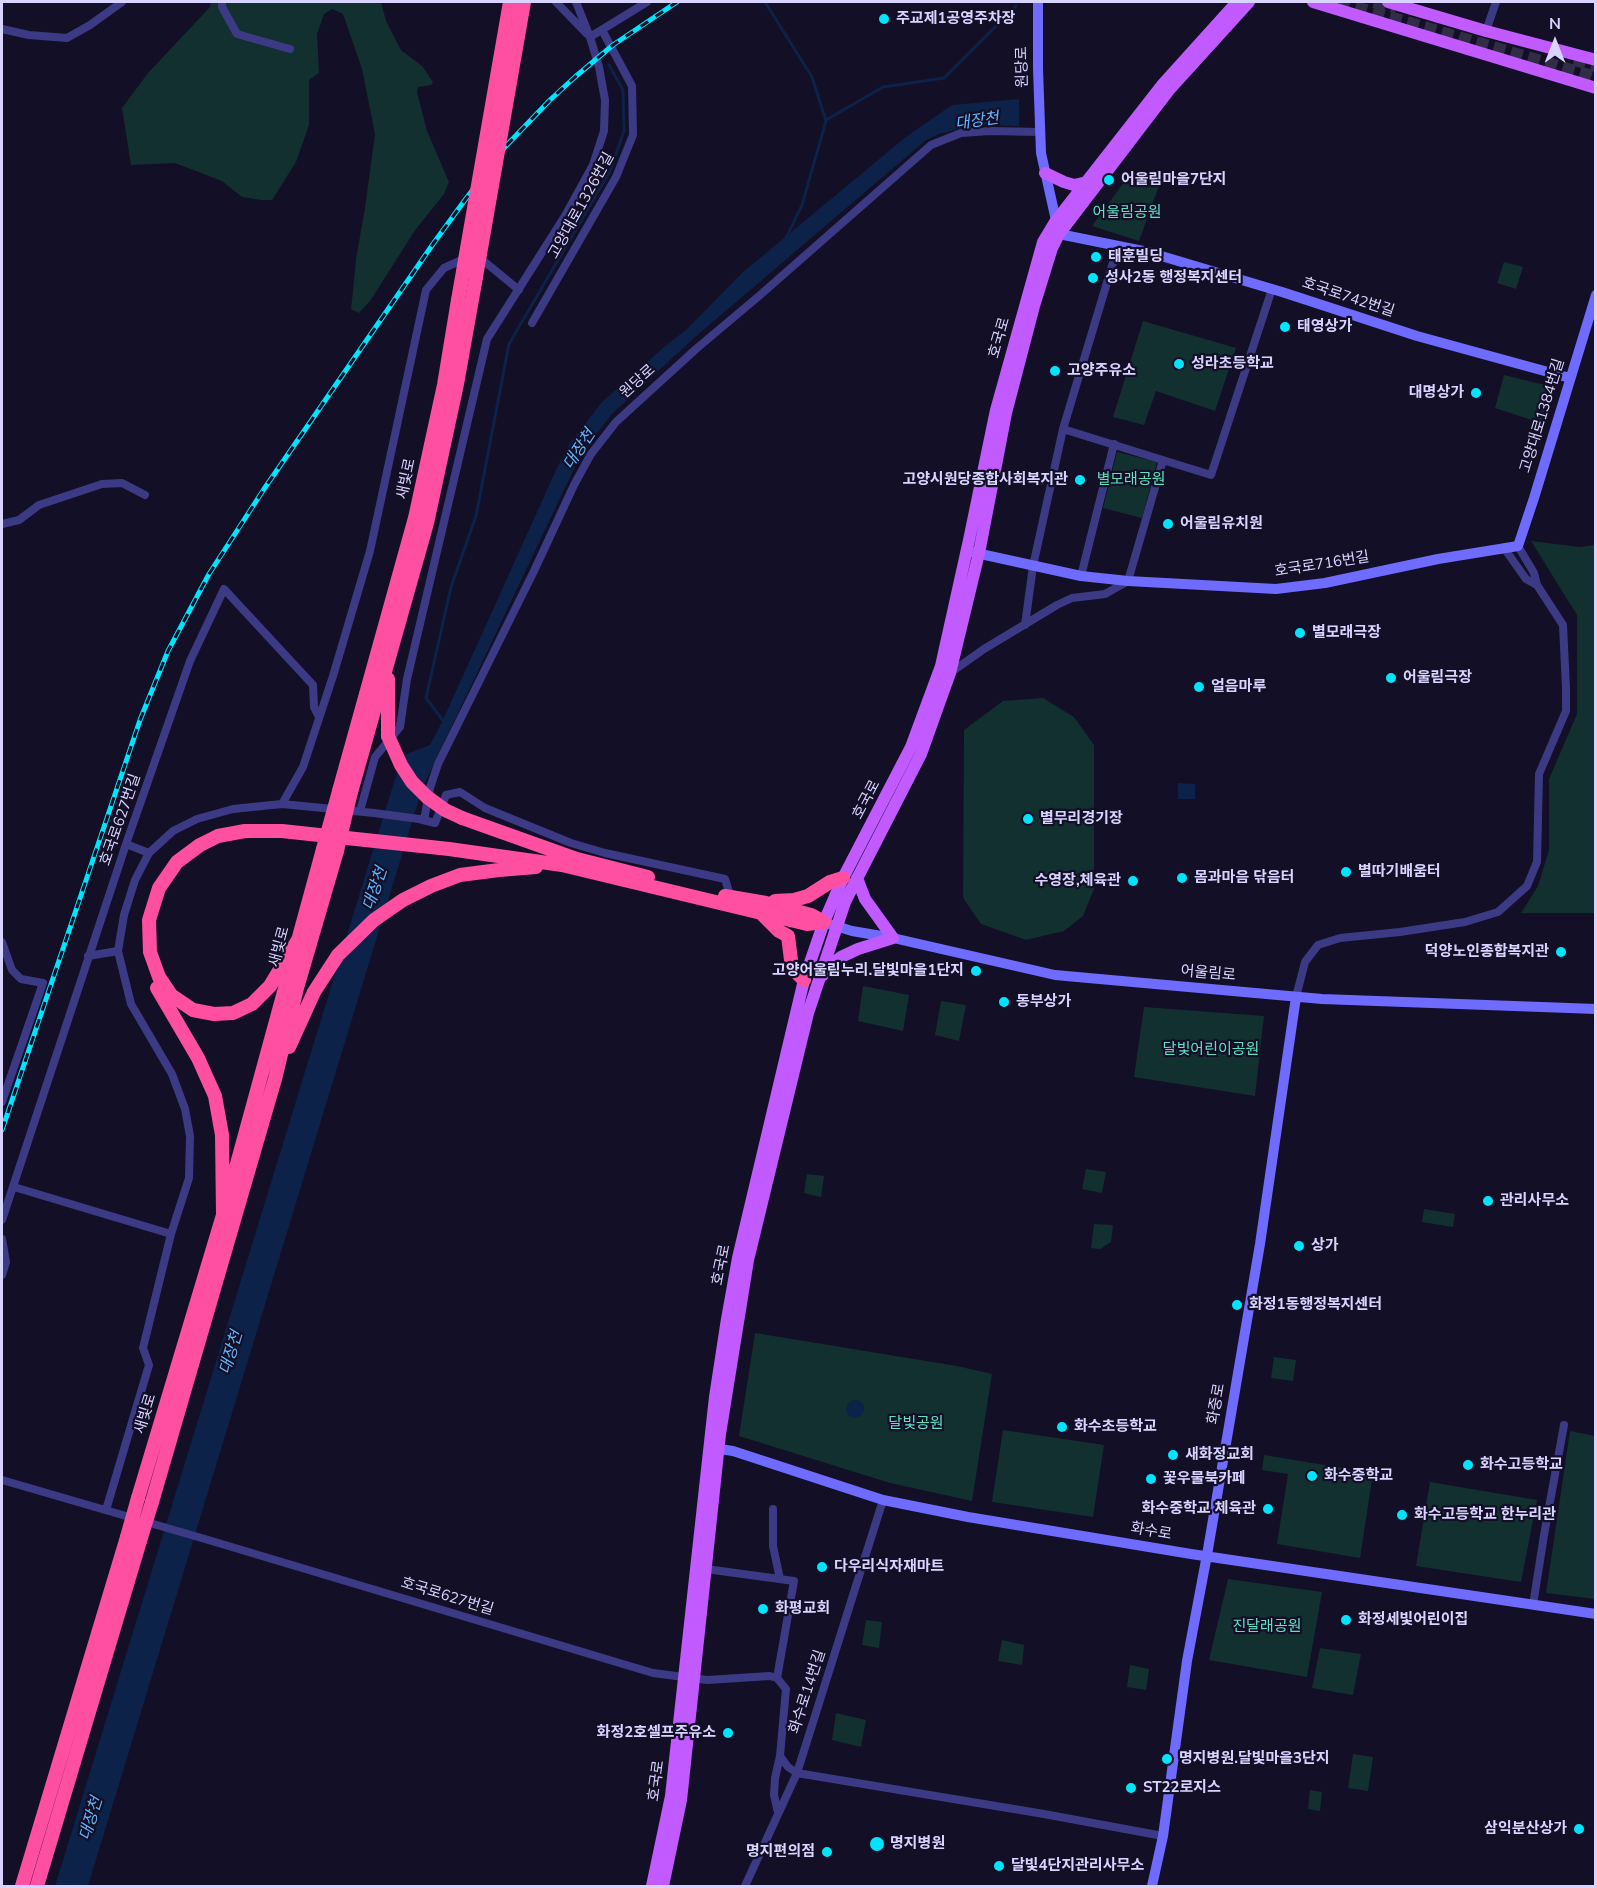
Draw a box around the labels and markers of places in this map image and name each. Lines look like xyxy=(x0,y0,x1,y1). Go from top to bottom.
place label: 주교제1공영주차장 xyxy=(896,10,1015,28)
marker: 주교제1공영주차장 xyxy=(877,12,891,26)
place label: 어울림마을7단지 xyxy=(1121,171,1227,189)
marker: 어울림마을7단지 xyxy=(1102,173,1116,187)
place label: 태훈빌딩 xyxy=(1108,248,1163,266)
marker: 태훈빌딩 xyxy=(1089,250,1103,264)
place label: 성사2동 행정복지센터 xyxy=(1105,269,1242,287)
marker: 성사2동 행정복지센터 xyxy=(1086,271,1100,285)
place label: 태영상가 xyxy=(1297,318,1352,336)
marker: 태영상가 xyxy=(1278,320,1292,334)
place label: 성라초등학교 xyxy=(1191,355,1274,373)
marker: 성라초등학교 xyxy=(1172,357,1186,371)
place label: 고양주유소 xyxy=(1067,362,1136,380)
marker: 고양주유소 xyxy=(1048,364,1062,378)
place label: 대명상가 xyxy=(1409,384,1464,402)
marker: 대명상가 xyxy=(1469,386,1483,400)
place label: 고양시원당종합사회복지관 xyxy=(902,471,1068,489)
marker: 고양시원당종합사회복지관 xyxy=(1073,473,1087,487)
place label: 어울림유치원 xyxy=(1180,515,1263,533)
marker: 어울림유치원 xyxy=(1161,517,1175,531)
place label: 별모래극장 xyxy=(1312,624,1381,642)
marker: 별모래극장 xyxy=(1293,626,1307,640)
place label: 어울림극장 xyxy=(1403,669,1472,687)
marker: 어울림극장 xyxy=(1384,671,1398,685)
place label: 얼음마루 xyxy=(1211,678,1266,696)
marker: 얼음마루 xyxy=(1192,680,1206,694)
place label: 별무리경기장 xyxy=(1040,810,1123,828)
marker: 별무리경기장 xyxy=(1021,812,1035,826)
place label: 별따기배움터 xyxy=(1358,863,1441,881)
marker: 별따기배움터 xyxy=(1339,865,1353,879)
place label: 몸과마음 닦음터 xyxy=(1194,869,1295,887)
marker: 몸과마음 닦음터 xyxy=(1175,871,1189,885)
place label: 수영장,체육관 xyxy=(1034,872,1121,890)
marker: 수영장,체육관 xyxy=(1126,874,1140,888)
place label: 덕양노인종합복지관 xyxy=(1425,943,1549,961)
marker: 덕양노인종합복지관 xyxy=(1554,945,1568,959)
place label: 고양어울림누리.달빛마을1단지 xyxy=(772,962,964,980)
marker: 고양어울림누리.달빛마을1단지 xyxy=(969,964,983,978)
place label: 동부상가 xyxy=(1016,993,1071,1011)
marker: 동부상가 xyxy=(997,995,1011,1009)
place label: 관리사무소 xyxy=(1500,1192,1569,1210)
marker: 관리사무소 xyxy=(1481,1194,1495,1208)
place label: 상가 xyxy=(1311,1237,1339,1255)
marker: 상가 xyxy=(1292,1239,1306,1253)
place label: 화정1동행정복지센터 xyxy=(1249,1296,1382,1314)
marker: 화정1동행정복지센터 xyxy=(1230,1298,1244,1312)
place label: 화수초등학교 xyxy=(1074,1418,1157,1436)
marker: 화수초등학교 xyxy=(1055,1420,1069,1434)
place label: 새화정교회 xyxy=(1185,1446,1254,1464)
marker: 새화정교회 xyxy=(1166,1448,1180,1462)
place label: 화수고등학교 xyxy=(1480,1456,1563,1474)
marker: 화수고등학교 xyxy=(1461,1458,1475,1472)
place label: 화수중학교 xyxy=(1324,1467,1393,1485)
marker: 화수중학교 xyxy=(1305,1469,1319,1483)
place label: 꽃우물북카페 xyxy=(1163,1470,1246,1488)
marker: 꽃우물북카페 xyxy=(1144,1472,1158,1486)
place label: 화수중학교 체육관 xyxy=(1142,1500,1256,1518)
marker: 화수중학교 체육관 xyxy=(1261,1502,1275,1516)
place label: 화수고등학교 한누리관 xyxy=(1414,1506,1556,1524)
marker: 화수고등학교 한누리관 xyxy=(1395,1508,1409,1522)
place label: 다우리식자재마트 xyxy=(834,1558,944,1576)
marker: 다우리식자재마트 xyxy=(815,1560,829,1574)
place label: 화평교회 xyxy=(775,1600,830,1618)
marker: 화평교회 xyxy=(756,1602,770,1616)
place label: 화정세빛어린이집 xyxy=(1358,1611,1468,1629)
marker: 화정세빛어린이집 xyxy=(1339,1613,1353,1627)
place label: 화정2호셀프주유소 xyxy=(597,1724,716,1742)
marker: 화정2호셀프주유소 xyxy=(721,1726,735,1740)
place label: 명지병원.달빛마을3단지 xyxy=(1179,1750,1330,1768)
marker: 명지병원.달빛마을3단지 xyxy=(1160,1752,1174,1766)
place label: ST22로지스 xyxy=(1143,1779,1221,1797)
marker: ST22로지스 xyxy=(1124,1781,1138,1795)
place label: 삼익분산상가 xyxy=(1484,1820,1567,1838)
marker: 삼익분산상가 xyxy=(1572,1822,1586,1836)
marker: 명지병원 xyxy=(868,1835,886,1853)
place label: 명지병원 xyxy=(890,1835,945,1853)
place label: 명지편의점 xyxy=(746,1843,815,1861)
marker: 명지편의점 xyxy=(820,1845,834,1859)
place label: 달빛4단지관리사무소 xyxy=(1011,1857,1144,1875)
marker: 달빛4단지관리사무소 xyxy=(992,1859,1006,1873)

